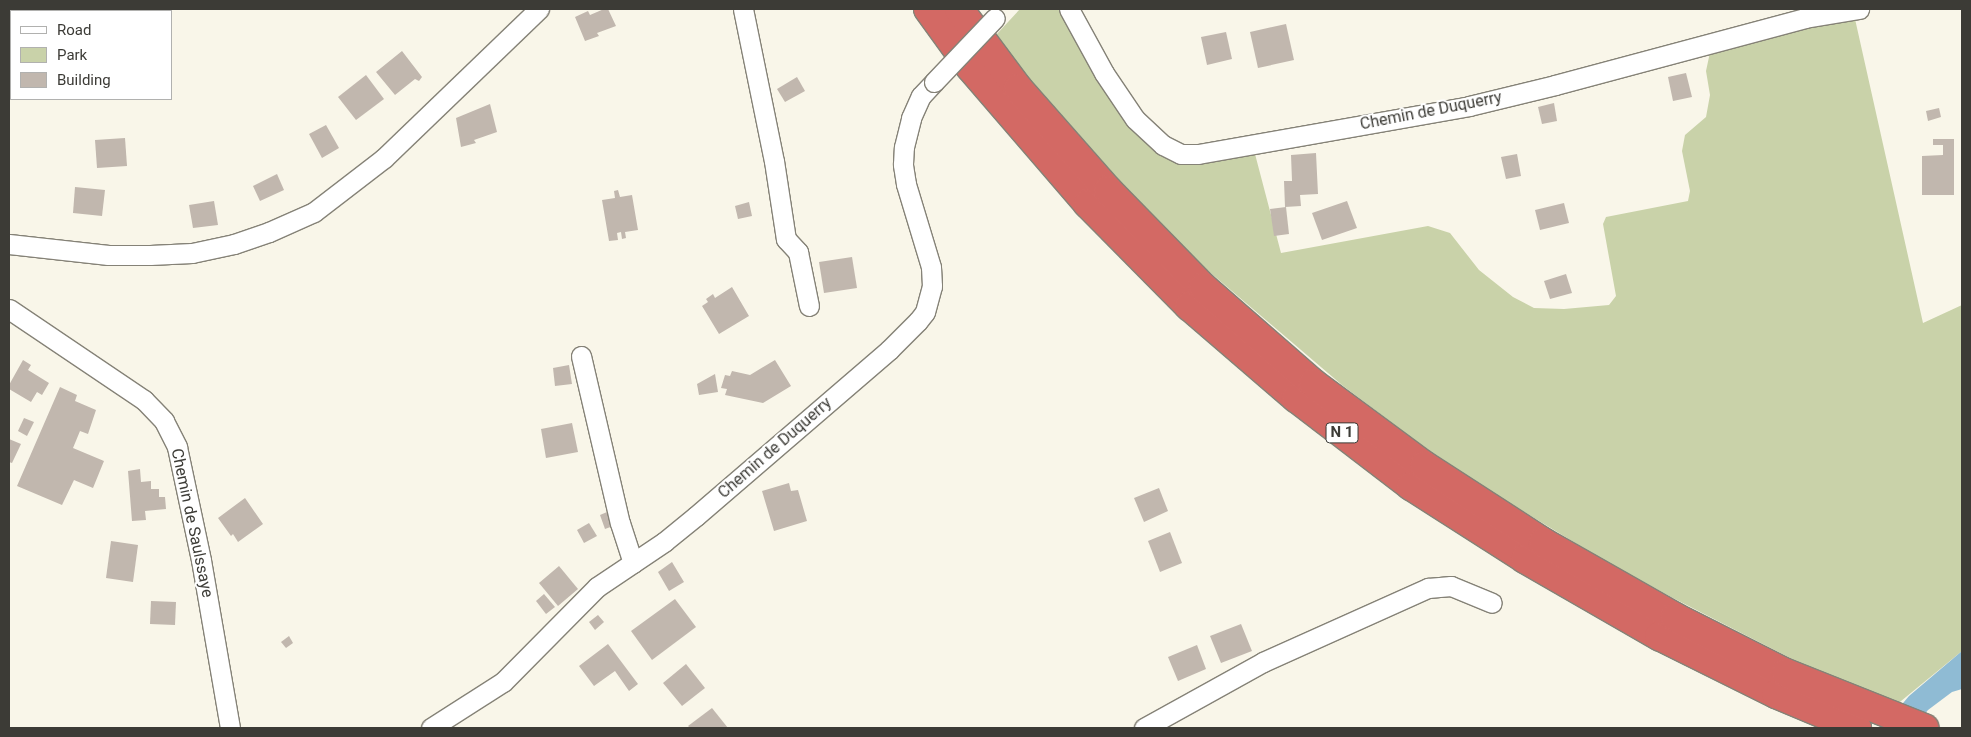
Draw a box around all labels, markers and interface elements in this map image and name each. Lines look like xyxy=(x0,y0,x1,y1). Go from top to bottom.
legend xyxy=(10,10,172,100)
text: Road xyxy=(57,21,91,39)
text: Park xyxy=(57,46,87,64)
text: Building xyxy=(57,71,111,89)
street label: Chemin de Duquerry xyxy=(1358,88,1504,134)
street label: Chemin de Duquerry xyxy=(714,393,836,503)
road number: N 1 xyxy=(1324,420,1360,446)
street label: Chemin de Saulssaye xyxy=(167,447,217,599)

